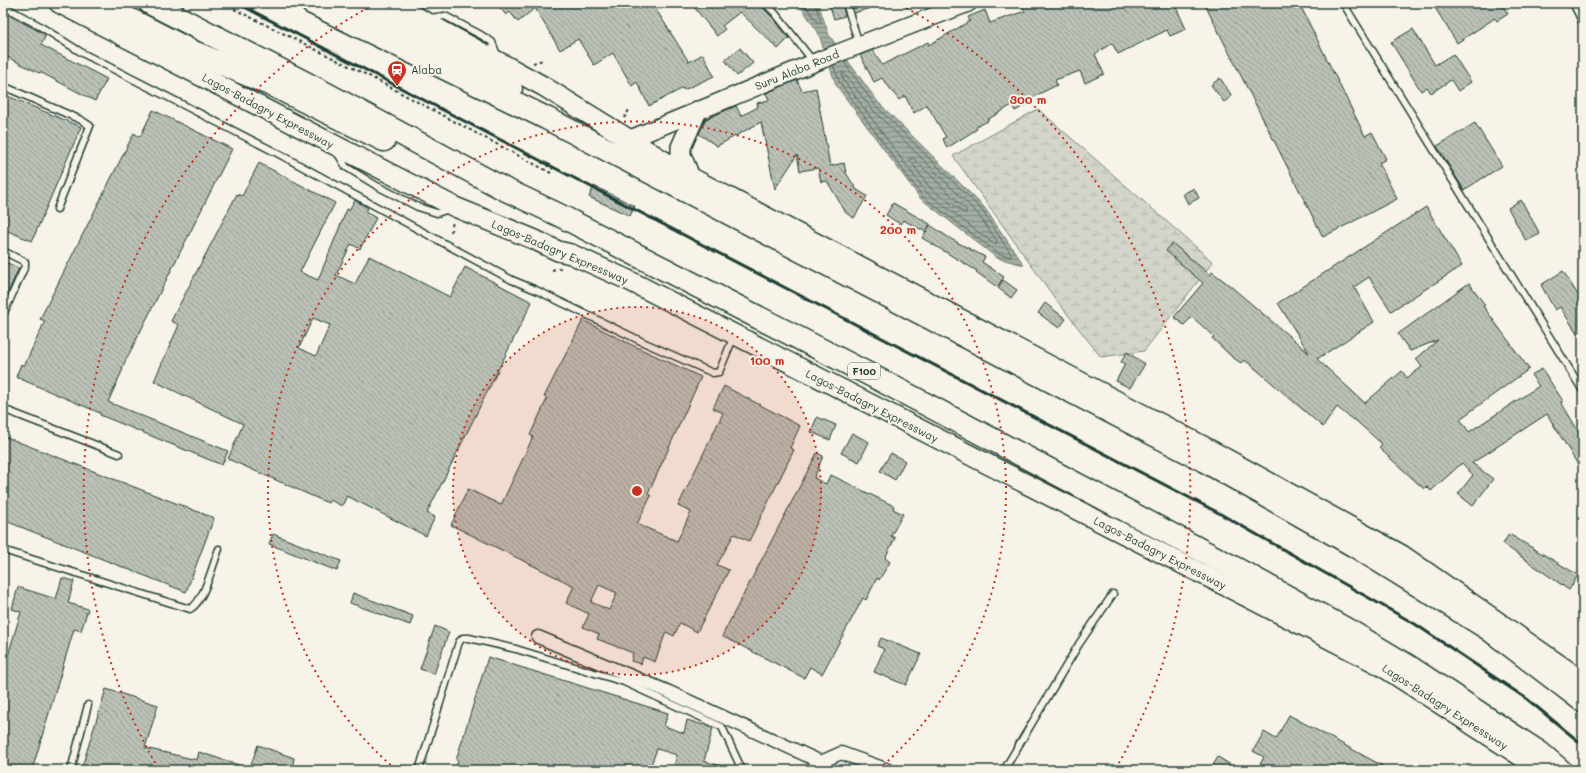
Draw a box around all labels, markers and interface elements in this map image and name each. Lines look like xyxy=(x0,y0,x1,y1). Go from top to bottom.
street label: Suru Alaba Road xyxy=(753,46,841,93)
station icon: Alaba xyxy=(386,59,408,87)
place label: Alaba xyxy=(411,62,442,77)
street label: Lagos-Badagry Expressway xyxy=(200,69,337,152)
text: 300 m xyxy=(1010,91,1046,107)
street label: Lagos-Badagry Expressway xyxy=(490,216,631,287)
text: 200 m xyxy=(880,221,916,237)
text: 100 m xyxy=(750,352,784,368)
road number: F100 xyxy=(848,363,880,379)
street label: Lagos-Badagry Expressway xyxy=(803,365,941,446)
centre of rings xyxy=(630,484,644,498)
street label: Lagos-Badagry Expressway xyxy=(1091,512,1229,593)
street label: Lagos-Badagry Expressway xyxy=(1380,660,1511,753)

